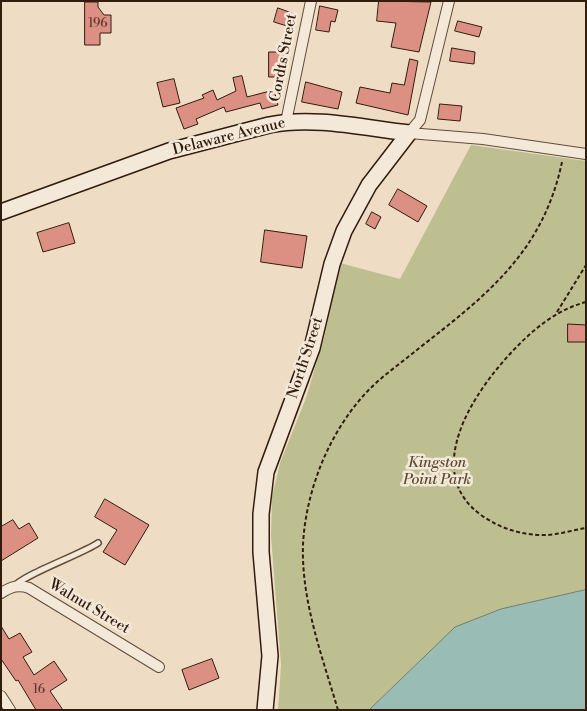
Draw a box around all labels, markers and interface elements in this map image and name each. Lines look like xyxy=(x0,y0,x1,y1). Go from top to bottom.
street label: Cordts Street xyxy=(267,12,301,104)
house number: 196 xyxy=(88,17,108,31)
street label: Delaware Avenue xyxy=(171,114,287,160)
street label: North Street xyxy=(284,315,328,401)
park label: Kingston Point Park xyxy=(403,454,471,489)
street label: Walnut Street xyxy=(45,576,133,638)
house number: 16 xyxy=(33,683,45,697)

